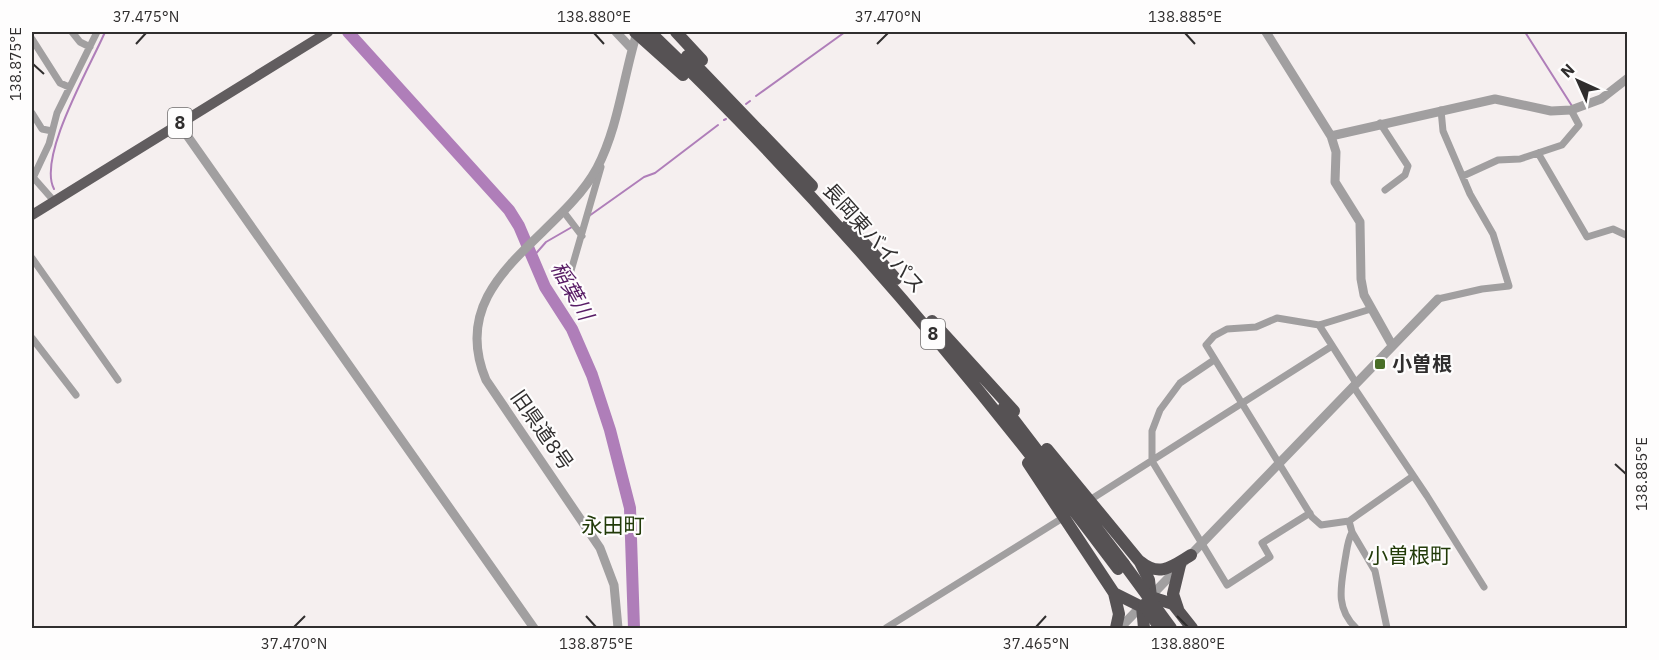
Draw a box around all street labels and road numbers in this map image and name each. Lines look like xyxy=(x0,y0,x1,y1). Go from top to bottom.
road number: 8 xyxy=(168,108,192,138)
street label: 長岡東バイパス xyxy=(818,177,931,299)
road number: 8 xyxy=(921,319,945,349)
street label: 旧県道8号 xyxy=(505,384,580,475)

